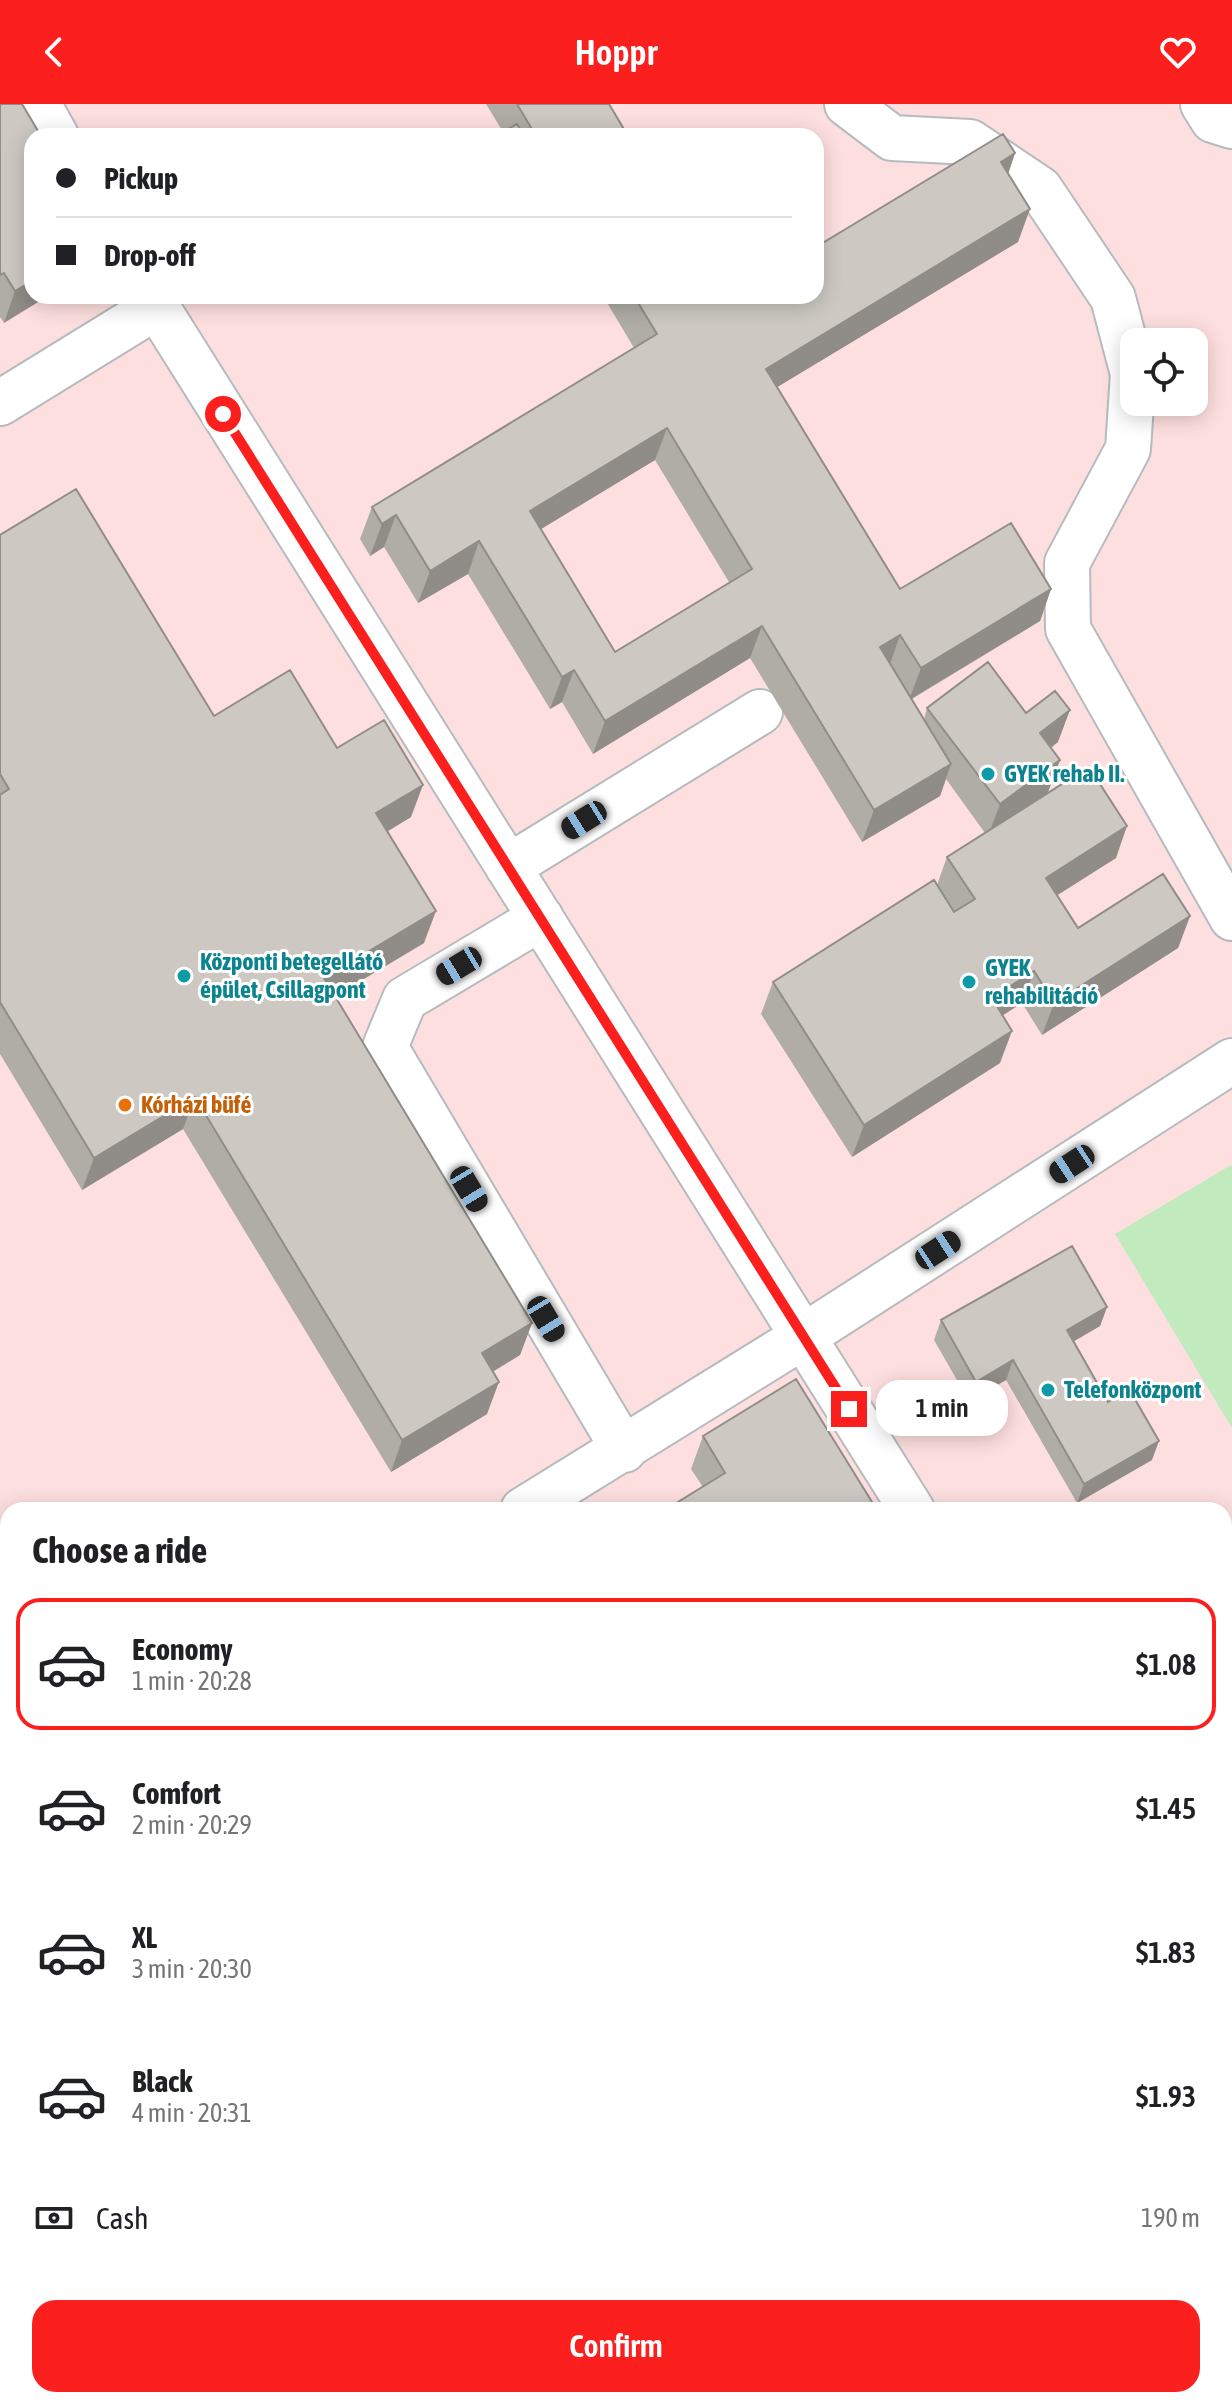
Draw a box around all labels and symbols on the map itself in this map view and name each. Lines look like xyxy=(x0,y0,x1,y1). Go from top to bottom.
route start xyxy=(205,396,241,432)
place label: GYEK rehab II. xyxy=(1004,760,1125,787)
marker: GYEK rehab II. xyxy=(979,765,997,783)
car xyxy=(557,797,611,843)
car xyxy=(432,943,486,989)
place label: Központi betegellátó épület, Csillagpont xyxy=(200,948,383,1003)
place label: GYEK rehabilitáció xyxy=(985,954,1098,1009)
marker: Központi betegellátó épület, Csillagpont xyxy=(175,967,193,985)
marker: GYEK rehabilitáció xyxy=(960,973,978,991)
place label: Kórházi büfé xyxy=(141,1091,251,1118)
marker: Kórházi büfé xyxy=(116,1096,134,1114)
car xyxy=(1045,1141,1099,1187)
car xyxy=(446,1162,492,1216)
car xyxy=(911,1227,965,1273)
car xyxy=(523,1292,569,1346)
place label: Telefonközpont xyxy=(1064,1376,1202,1403)
callout: 1 min xyxy=(877,1381,1009,1437)
marker: Telefonközpont xyxy=(1039,1381,1057,1399)
route end xyxy=(831,1391,867,1427)

